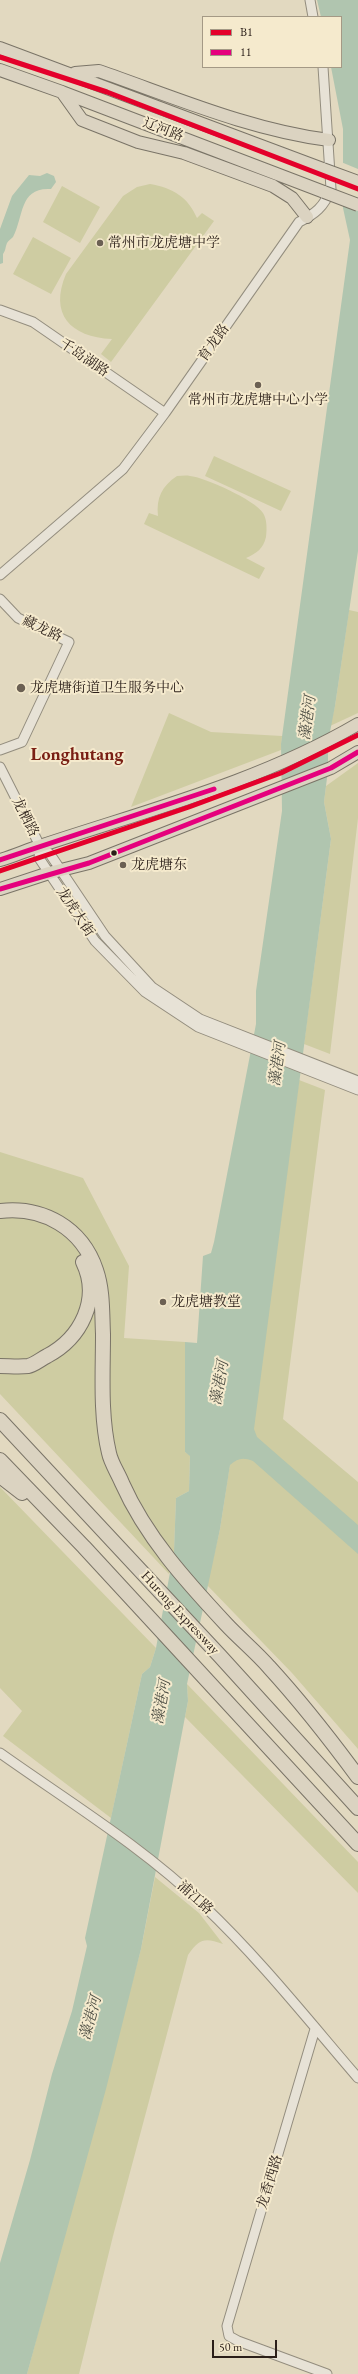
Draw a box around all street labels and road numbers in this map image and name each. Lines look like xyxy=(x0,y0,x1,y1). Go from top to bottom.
street label: 辽河路 xyxy=(140,115,186,145)
street label: 育龙路 xyxy=(195,321,233,365)
street label: 千岛湖路 xyxy=(56,335,112,381)
street label: 藏龙路 xyxy=(19,613,65,645)
street label: 龙栖路 xyxy=(8,794,42,840)
street label: 龙虎大街 xyxy=(52,884,98,940)
street label: Hurong Expressway xyxy=(137,1568,223,1658)
street label: 浦江路 xyxy=(174,1878,216,1918)
street label: 龙香西路 xyxy=(254,2153,286,2211)

